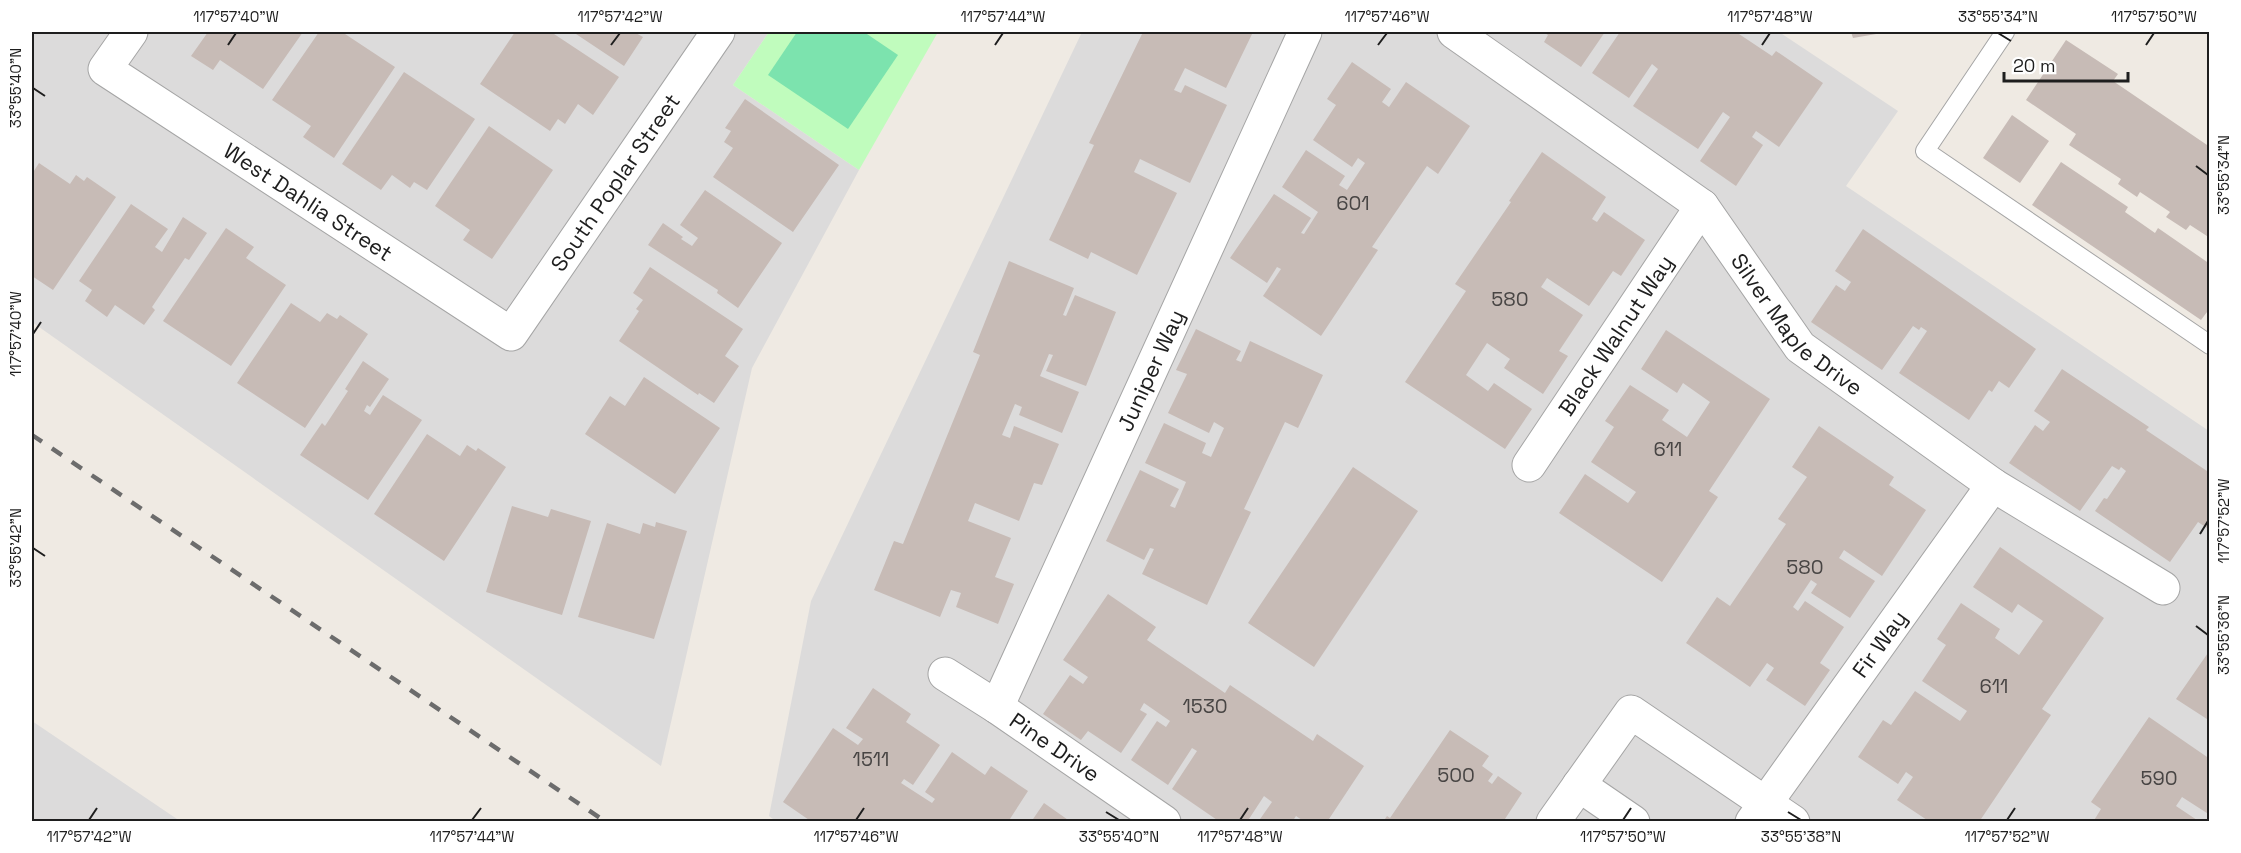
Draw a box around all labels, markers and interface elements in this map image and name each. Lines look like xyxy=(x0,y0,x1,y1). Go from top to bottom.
text: 117°57'40"W xyxy=(193,7,279,26)
text: 117°57'42"W xyxy=(577,7,663,26)
text: 117°57'44"W xyxy=(961,7,1045,26)
text: 117°57'46"W xyxy=(1344,7,1430,26)
text: 117°57'48"W xyxy=(1727,7,1813,26)
text: 33°55'34"N xyxy=(1958,7,2038,26)
text: 117°57'50"W xyxy=(2111,7,2197,26)
scale bar xyxy=(2004,45,2128,83)
text: 33°55'40"N xyxy=(6,48,25,128)
text: 20 m xyxy=(2013,54,2056,77)
street label: South Poplar Street xyxy=(544,88,686,277)
text: 33°55'34"N xyxy=(2214,135,2233,215)
street label: West Dahlia Street xyxy=(218,136,398,267)
house number: 601 xyxy=(1336,190,1370,216)
street label: Silver Maple Drive xyxy=(1725,248,1868,401)
street label: Black Walnut Way xyxy=(1552,250,1679,421)
house number: 580 xyxy=(1491,286,1529,312)
text: 117°57'40"W xyxy=(6,291,25,377)
street label: Juniper Way xyxy=(1111,305,1190,436)
house number: 611 xyxy=(1654,436,1682,462)
text: 117°57'52"W xyxy=(2214,478,2233,564)
text: 33°55'42"N xyxy=(6,508,25,588)
house number: 580 xyxy=(1786,554,1824,580)
text: 33°55'36"N xyxy=(2214,595,2233,675)
street label: Fir Way xyxy=(1846,605,1913,683)
house number: 611 xyxy=(1980,673,2008,699)
house number: 1530 xyxy=(1182,693,1228,719)
street label: Pine Drive xyxy=(1004,706,1106,788)
house number: 1511 xyxy=(853,746,889,772)
house number: 500 xyxy=(1437,762,1475,788)
house number: 590 xyxy=(2140,765,2178,791)
text: 117°57'42"W xyxy=(46,827,132,846)
text: 117°57'44"W xyxy=(430,827,514,846)
text: 117°57'46"W xyxy=(813,827,899,846)
text: 33°55'40"N xyxy=(1079,827,1159,846)
text: 117°57'48"W xyxy=(1197,827,1283,846)
text: 117°57'50"W xyxy=(1580,827,1666,846)
text: 33°55'38"N xyxy=(1761,827,1841,846)
text: 117°57'52"W xyxy=(1964,827,2050,846)

